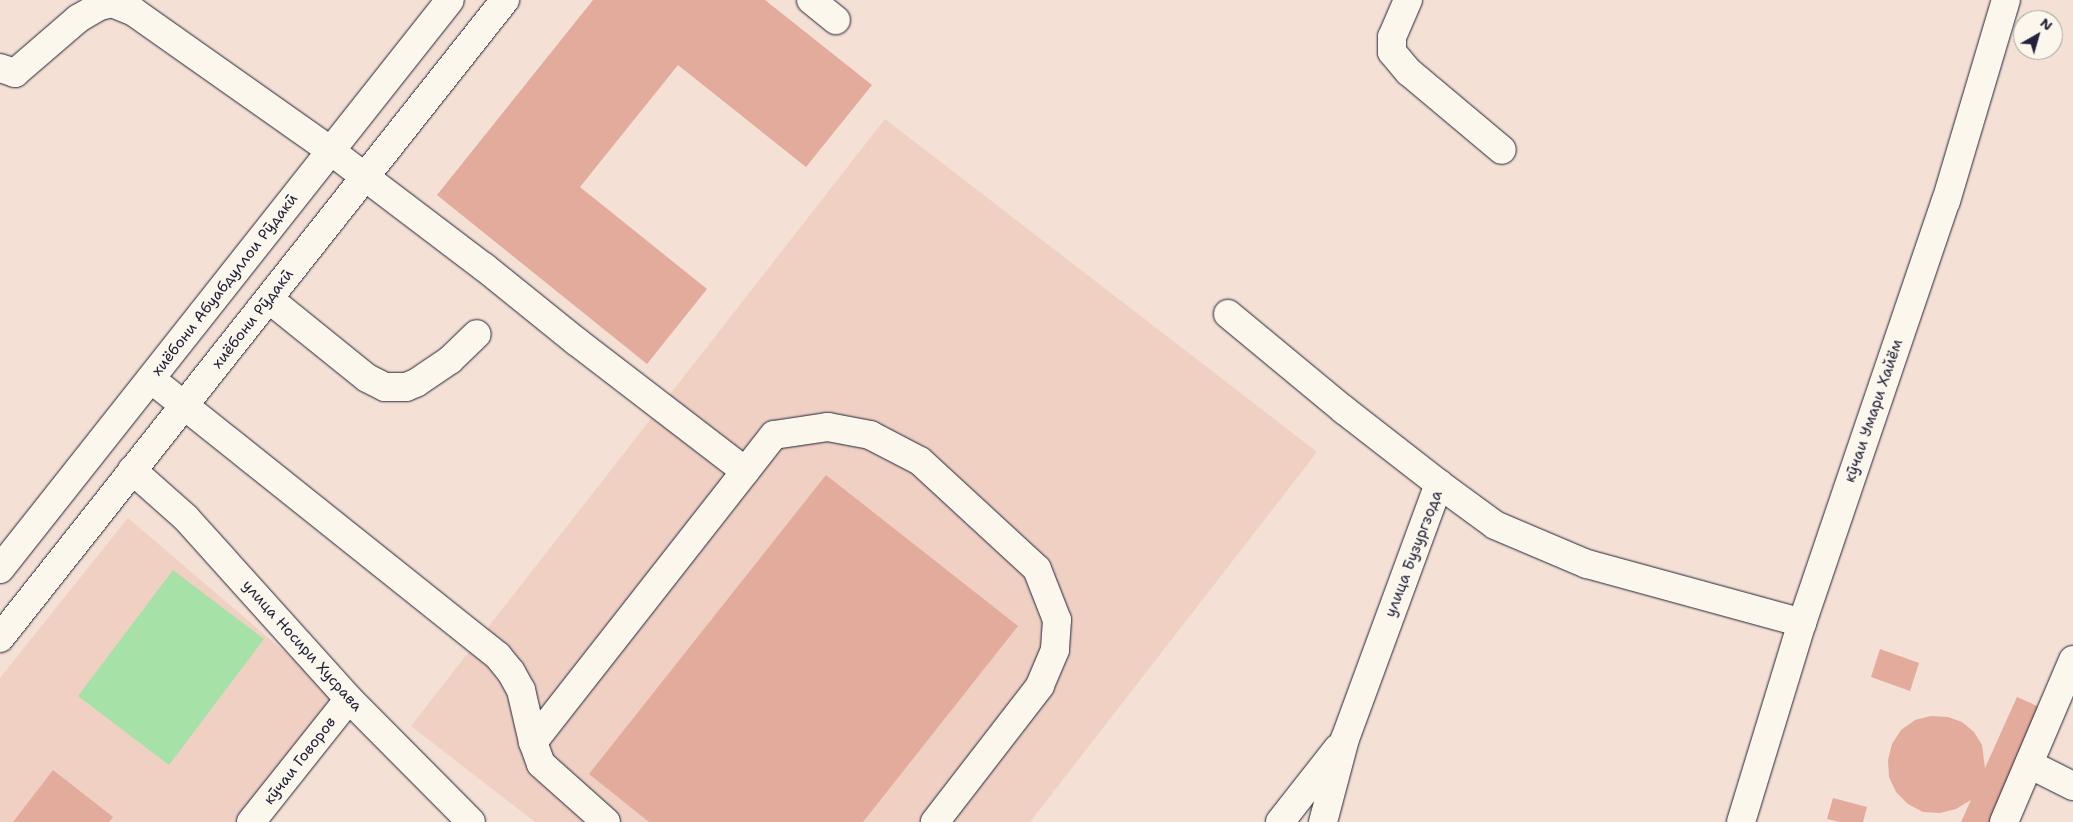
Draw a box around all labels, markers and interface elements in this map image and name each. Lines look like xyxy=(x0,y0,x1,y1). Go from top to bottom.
north arrow xyxy=(2013,10,2063,60)
text: N xyxy=(2037,13,2057,34)
street label: хиёбони Абуабдуллои Рӯдакӣ xyxy=(148,190,302,380)
street label: хиёбони Рӯдакӣ xyxy=(209,266,297,372)
street label: кӯчаи Умари Хайём xyxy=(1841,337,1907,485)
street label: улица Бузургзода xyxy=(1382,488,1446,620)
street label: улица Носири Хусрава xyxy=(238,577,366,715)
street label: кӯчаи Говоров xyxy=(260,714,340,808)

